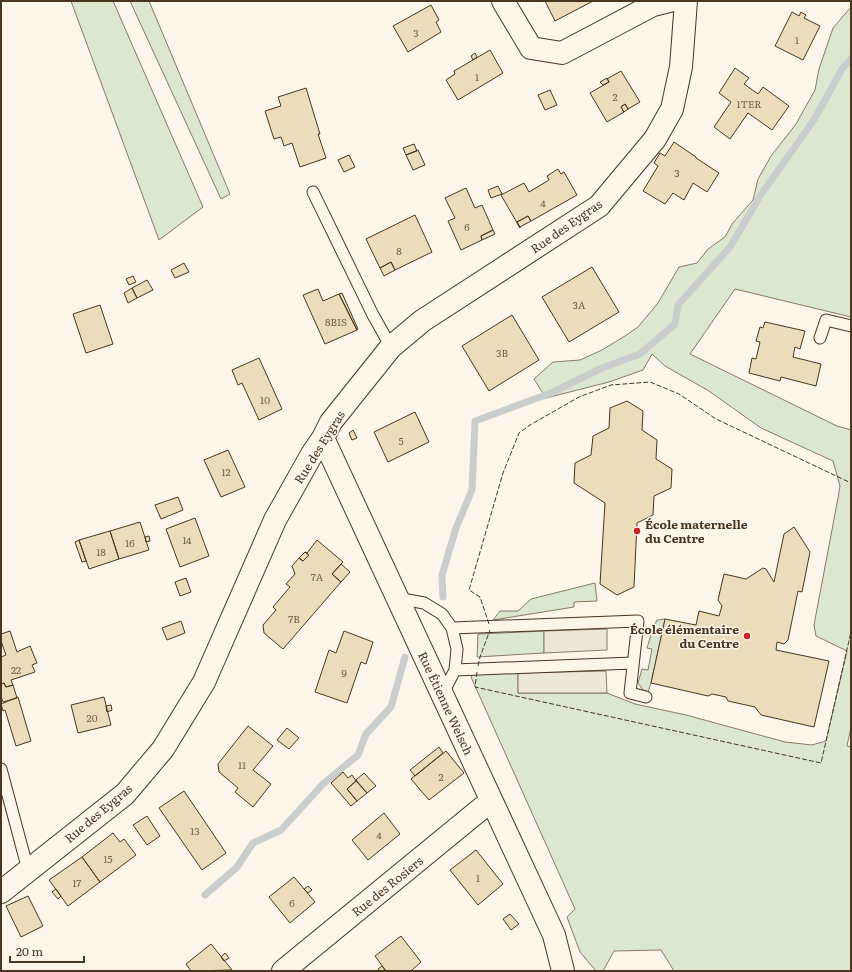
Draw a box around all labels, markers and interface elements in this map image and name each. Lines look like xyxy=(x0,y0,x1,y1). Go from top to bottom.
house number: 3 xyxy=(413,25,419,40)
house number: 1 xyxy=(795,32,799,47)
house number: 1 xyxy=(475,69,479,84)
house number: 2 xyxy=(612,89,618,104)
house number: 1TER xyxy=(736,96,762,111)
house number: 3 xyxy=(674,165,680,180)
street label: Rue des Eygras xyxy=(527,194,606,257)
house number: 4 xyxy=(540,195,546,210)
house number: 6 xyxy=(464,219,470,234)
house number: 8 xyxy=(396,243,402,258)
house number: 3A xyxy=(573,297,586,312)
house number: 8BIS xyxy=(325,314,347,329)
house number: 3B xyxy=(496,345,508,360)
house number: 10 xyxy=(260,392,270,407)
street label: Rue des Eygras xyxy=(289,406,349,487)
house number: 5 xyxy=(398,433,404,448)
house number: 12 xyxy=(221,464,231,479)
place label: École maternelle du Centre xyxy=(645,515,748,547)
marker: École maternelle du Centre xyxy=(632,526,642,536)
house number: 14 xyxy=(182,532,192,547)
house number: 16 xyxy=(125,535,135,550)
house number: 18 xyxy=(96,544,106,559)
house number: 7A xyxy=(311,569,324,584)
house number: 7B xyxy=(288,611,300,626)
place label: École élémentaire du Centre xyxy=(630,620,739,652)
marker: École élémentaire du Centre xyxy=(742,631,752,641)
street label: Rue Étienne Welsch xyxy=(414,648,478,758)
house number: 22 xyxy=(11,662,21,677)
house number: 9 xyxy=(341,665,347,680)
house number: 20 xyxy=(87,710,98,725)
house number: 11 xyxy=(238,757,246,772)
house number: 2 xyxy=(438,769,444,784)
street label: Rue des Eygras xyxy=(60,779,136,847)
house number: 13 xyxy=(190,823,200,838)
house number: 4 xyxy=(376,827,382,842)
house number: 15 xyxy=(103,851,113,866)
street label: Rue des Rosiers xyxy=(347,851,427,920)
house number: 1 xyxy=(476,870,480,885)
house number: 17 xyxy=(73,875,81,890)
house number: 6 xyxy=(289,895,295,910)
scale bar xyxy=(10,938,84,964)
text: 20 m xyxy=(16,942,43,960)

